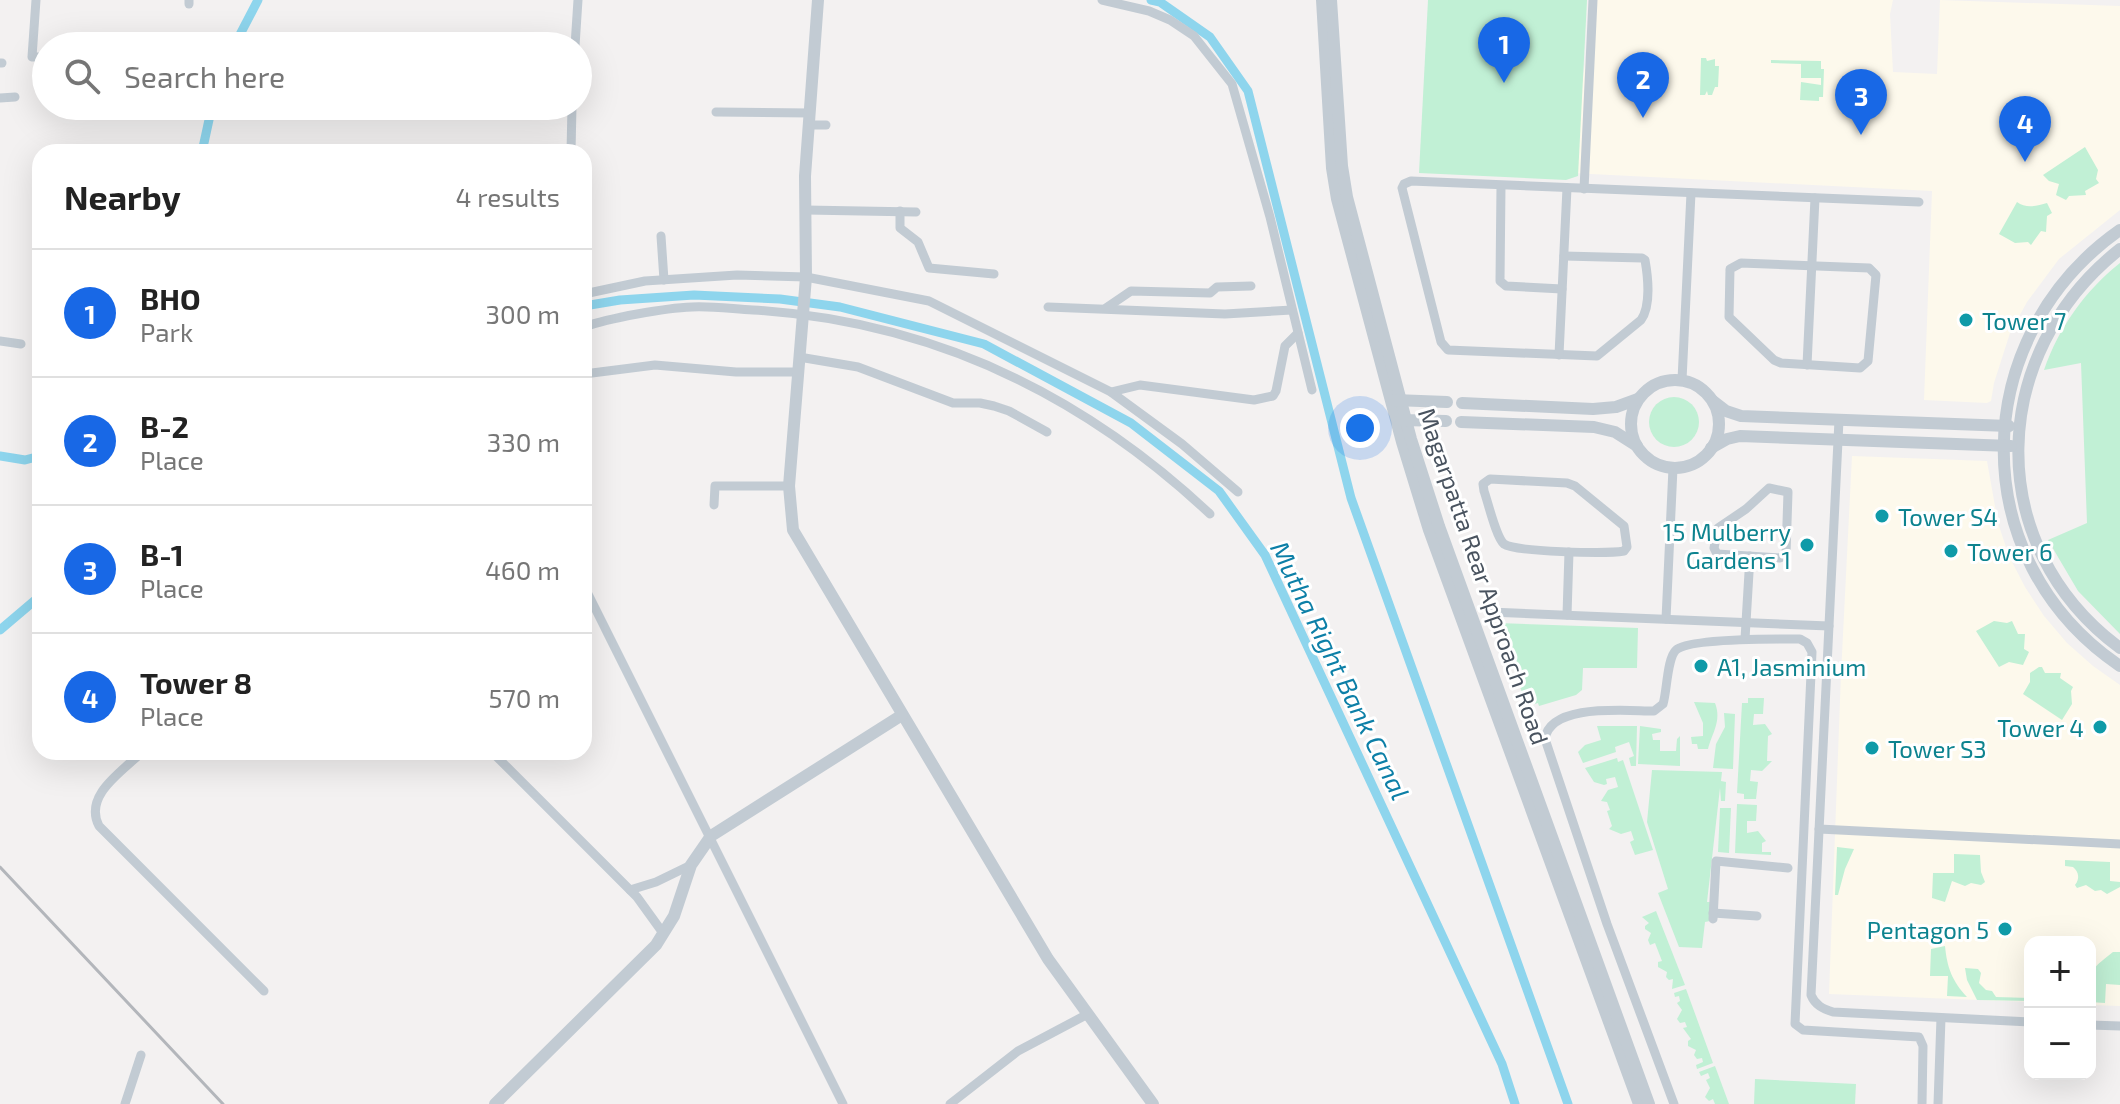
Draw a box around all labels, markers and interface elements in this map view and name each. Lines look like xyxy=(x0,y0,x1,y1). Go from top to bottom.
pin: 1 xyxy=(1478,17,1530,83)
search box xyxy=(32,32,592,120)
pin: 2 xyxy=(1617,52,1669,118)
icon: search xyxy=(60,54,104,98)
text: Search here xyxy=(124,58,285,94)
pin: 3 xyxy=(1835,69,1887,135)
pin: 4 xyxy=(1999,96,2051,162)
text: Nearby xyxy=(64,176,181,217)
text: 4 results xyxy=(455,181,560,212)
text: BHO xyxy=(140,280,201,316)
text: 1 xyxy=(84,298,96,329)
text: 300 m xyxy=(486,298,560,329)
place label: Tower 7 xyxy=(1982,306,2066,335)
marker: Tower 7 xyxy=(1957,311,1975,329)
text: Park xyxy=(140,316,193,347)
street label: Magarpatta Rear Approach Road xyxy=(1413,404,1555,748)
text: B-2 xyxy=(140,408,189,444)
your location xyxy=(1340,408,1380,448)
text: 2 xyxy=(82,426,98,457)
text: 330 m xyxy=(487,426,560,457)
text: Place xyxy=(140,444,204,475)
place label: Tower S4 xyxy=(1898,502,1998,531)
marker: Tower S4 xyxy=(1873,507,1891,525)
place label: 15 Mulberry Gardens 1 xyxy=(1663,517,1791,574)
text: B-1 xyxy=(140,536,184,572)
water label: Mutha Right Bank Canal xyxy=(1265,536,1417,804)
marker: 15 Mulberry Gardens 1 xyxy=(1798,536,1816,554)
place label: Tower 6 xyxy=(1967,537,2053,566)
marker: Tower 6 xyxy=(1942,542,1960,560)
text: 3 xyxy=(83,554,97,585)
text: 460 m xyxy=(485,554,560,585)
text: Place xyxy=(140,572,204,603)
place label: A1, Jasminium xyxy=(1717,652,1866,681)
marker: A1, Jasminium xyxy=(1692,657,1710,675)
text: Tower 8 xyxy=(140,664,252,700)
text: 4 xyxy=(82,682,98,713)
text: 570 m xyxy=(488,682,560,713)
text: Place xyxy=(140,700,204,731)
place label: Tower 4 xyxy=(1997,713,2084,742)
marker: Tower 4 xyxy=(2091,718,2109,736)
place label: Tower S3 xyxy=(1888,734,1987,763)
marker: Tower S3 xyxy=(1863,739,1881,757)
place label: Pentagon 5 xyxy=(1867,915,1989,944)
marker: Pentagon 5 xyxy=(1996,920,2014,938)
map controls xyxy=(2024,936,2096,1080)
button: + xyxy=(2024,936,2096,1008)
button: − xyxy=(2024,1008,2096,1080)

